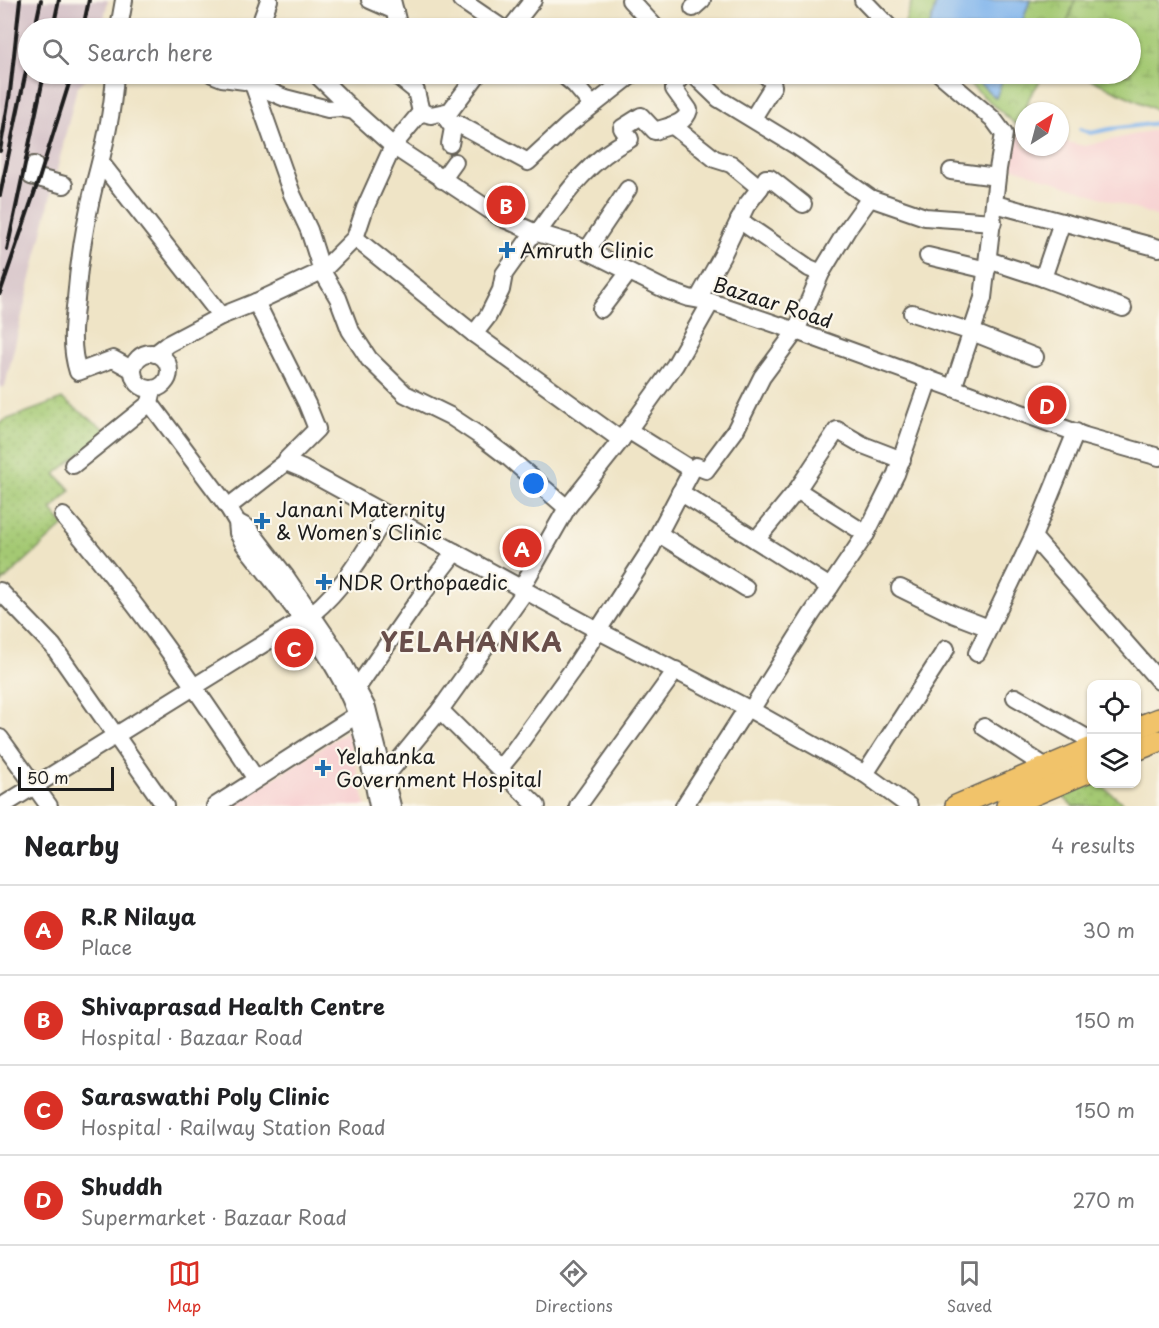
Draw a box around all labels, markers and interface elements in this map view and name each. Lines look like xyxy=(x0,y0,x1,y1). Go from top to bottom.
search box xyxy=(18,18,1141,84)
icon: search xyxy=(39,35,72,68)
text: Search here xyxy=(87,35,213,68)
north arrow xyxy=(1015,102,1069,156)
pin: B xyxy=(486,182,526,228)
place label: Amruth Clinic xyxy=(520,235,654,265)
marker: Amruth Clinic xyxy=(498,241,516,259)
street label: Bazaar Road xyxy=(709,269,837,335)
pin: D xyxy=(1028,382,1066,428)
your location xyxy=(519,469,548,498)
place label: Janani Maternity & Women's Clinic xyxy=(276,494,446,547)
marker: Janani Maternity & Women's Clinic xyxy=(253,512,271,530)
pin: A xyxy=(502,526,542,570)
place label: NDR Orthopaedic xyxy=(338,567,508,597)
marker: NDR Orthopaedic xyxy=(315,573,333,591)
district label: YELAHANKA xyxy=(381,622,563,661)
pin: C xyxy=(274,626,314,670)
map controls xyxy=(1087,680,1141,788)
button: locate xyxy=(1087,680,1141,734)
button: layers xyxy=(1087,734,1141,788)
place label: Yelahanka Government Hospital xyxy=(336,741,542,794)
marker: Yelahanka Government Hospital xyxy=(314,759,332,777)
scale bar xyxy=(18,764,114,792)
text: 50 m xyxy=(27,765,68,789)
text: Nearby xyxy=(24,826,119,865)
text: 4 results xyxy=(1051,830,1135,860)
text: R.R Nilaya xyxy=(81,899,196,932)
text: A xyxy=(36,915,51,945)
text: 30 m xyxy=(1082,915,1135,945)
text: Place xyxy=(81,932,132,962)
text: Shivaprasad Health Centre xyxy=(81,989,385,1022)
text: B xyxy=(37,1005,50,1035)
text: 150 m xyxy=(1075,1005,1135,1035)
text: Hospital · Bazaar Road xyxy=(81,1022,303,1052)
text: Saraswathi Poly Clinic xyxy=(81,1079,330,1112)
text: C xyxy=(36,1095,51,1125)
text: 150 m xyxy=(1075,1095,1135,1125)
text: Hospital · Railway Station Road xyxy=(81,1112,386,1142)
text: Shuddh xyxy=(81,1169,163,1202)
text: D xyxy=(36,1185,51,1215)
text: 270 m xyxy=(1072,1185,1135,1215)
text: Supermarket · Bazaar Road xyxy=(81,1202,347,1232)
tab: Map xyxy=(167,1257,201,1317)
tab: Directions xyxy=(535,1257,613,1317)
tab: Saved xyxy=(947,1257,992,1317)

